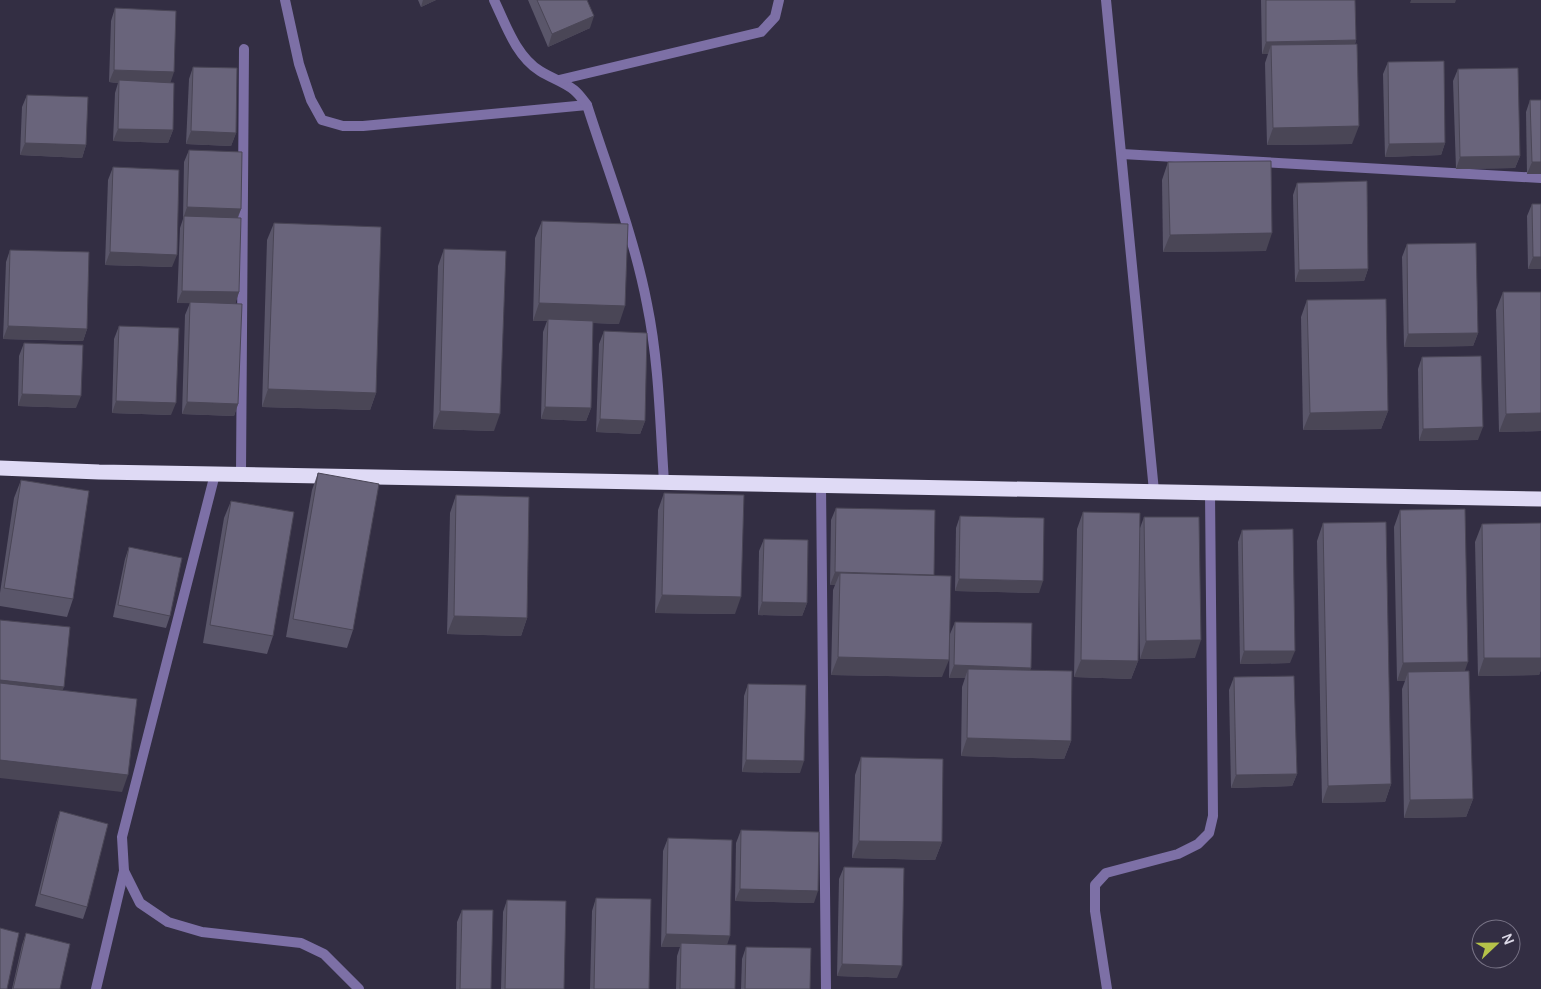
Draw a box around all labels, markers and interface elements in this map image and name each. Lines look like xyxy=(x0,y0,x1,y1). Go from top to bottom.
north arrow xyxy=(1471,919,1521,969)
text: N xyxy=(1498,931,1519,947)

